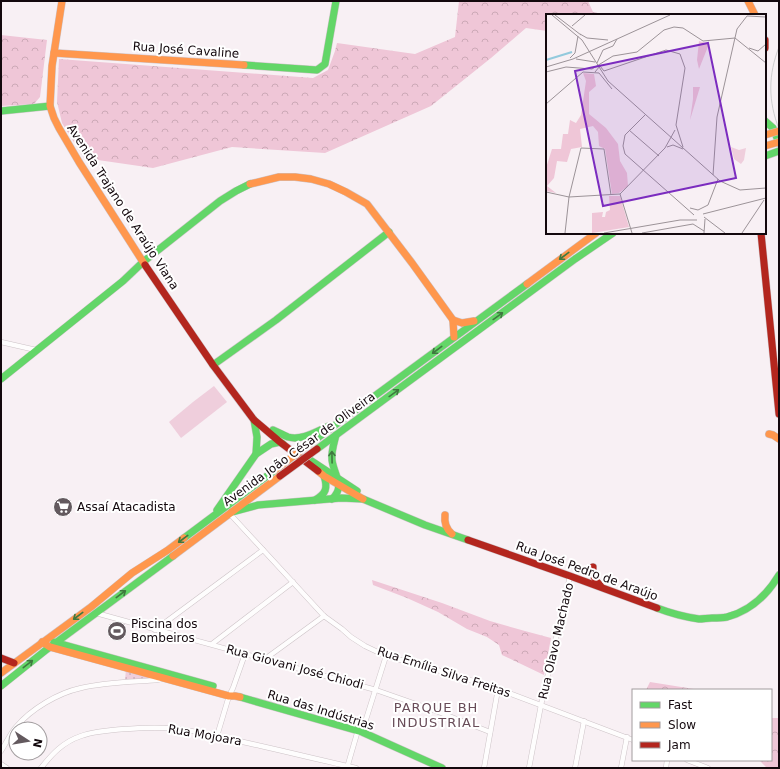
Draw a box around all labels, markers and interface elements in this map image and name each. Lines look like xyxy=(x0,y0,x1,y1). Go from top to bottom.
inset map xyxy=(546,14,766,234)
street label: Rua José Cavaline xyxy=(132,39,240,61)
street label: Avenida Trajano de Araújo Viana xyxy=(64,122,182,292)
one-way arrow xyxy=(559,252,570,261)
one-way arrow xyxy=(493,311,504,320)
one-way arrow xyxy=(431,346,442,354)
street label: Avenida João César de Oliveira xyxy=(220,389,378,509)
one-way arrow xyxy=(388,389,399,397)
one-way arrow xyxy=(328,451,336,464)
supermarket icon: Assaí Atacadista xyxy=(52,496,74,518)
place label: Assaí Atacadista xyxy=(77,500,175,514)
one-way arrow xyxy=(177,535,188,543)
street label: Rua José Pedro de Araújo xyxy=(514,539,660,603)
street label: Rua Olavo Machado xyxy=(536,581,576,701)
one-way arrow xyxy=(116,590,127,599)
one-way arrow xyxy=(73,612,84,620)
place label: Piscina dos Bombeiros xyxy=(131,617,197,645)
sports icon: Piscina dos Bombeiros xyxy=(106,620,128,642)
street label: Rua Giovani José Chiodi xyxy=(225,642,365,692)
street label: Rua Emília Silva Freitas xyxy=(376,644,512,700)
one-way arrow xyxy=(23,660,34,668)
street label: Rua das Indústrias xyxy=(266,687,376,733)
legend xyxy=(632,689,772,761)
text: Fast xyxy=(668,698,692,712)
district label: PARQUE BH INDUSTRIAL xyxy=(392,700,480,730)
text: Slow xyxy=(668,718,696,732)
north arrow xyxy=(8,721,48,761)
street label: Rua Mojoara xyxy=(167,722,243,748)
text: N xyxy=(30,737,45,749)
text: Jam xyxy=(667,738,691,752)

